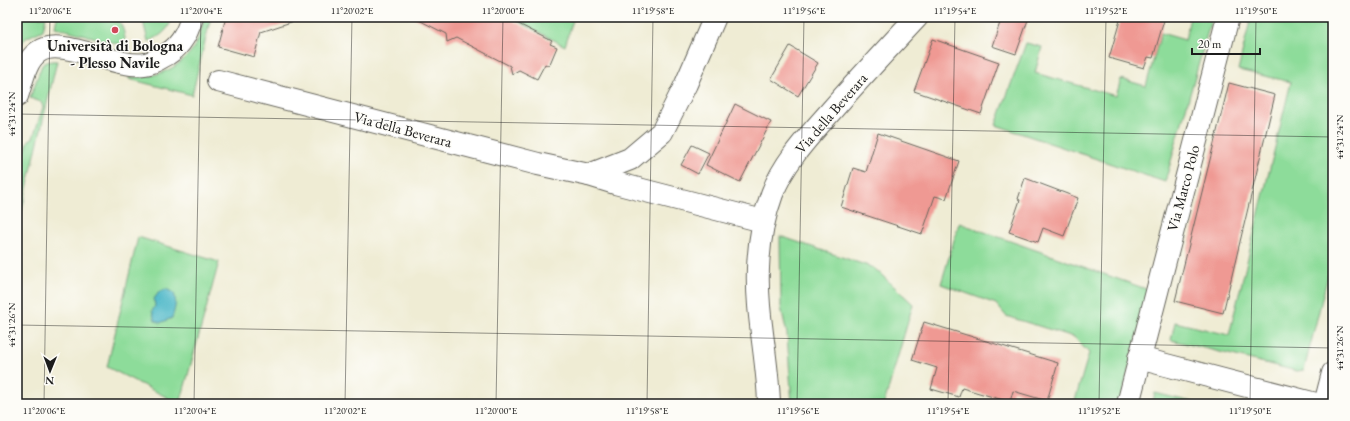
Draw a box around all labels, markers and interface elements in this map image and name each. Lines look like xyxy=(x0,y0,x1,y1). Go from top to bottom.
text: 11°20'06"E xyxy=(29,4,72,17)
text: 11°20'04"E xyxy=(180,4,223,17)
text: 11°20'02"E xyxy=(331,4,374,17)
text: 11°20'00"E xyxy=(482,4,525,17)
text: 11°19'58"E xyxy=(632,4,675,17)
text: 11°19'56"E xyxy=(783,4,826,17)
text: 11°19'54"E xyxy=(934,4,977,17)
text: 11°19'52"E xyxy=(1085,4,1128,17)
text: 11°19'50"E xyxy=(1235,4,1278,17)
marker: Università di Bologna - Plesso Navile xyxy=(110,25,120,35)
scale bar xyxy=(1192,30,1260,56)
place label: Università di Bologna - Plesso Navile xyxy=(47,36,183,72)
text: 20 m xyxy=(1198,36,1222,52)
street label: Via della Beverara xyxy=(791,69,871,157)
text: 44°31'24"N xyxy=(5,91,18,136)
street label: Via della Beverara xyxy=(352,107,454,151)
text: 44°31'24"N xyxy=(1333,114,1346,159)
street label: Via Marco Polo xyxy=(1162,143,1204,233)
text: 44°31'26"N xyxy=(5,302,18,347)
text: 44°31'26"N xyxy=(1333,325,1346,370)
north arrow xyxy=(30,351,70,391)
text: N xyxy=(45,374,54,388)
text: 11°20'06"E xyxy=(23,404,66,417)
text: 11°20'04"E xyxy=(174,404,217,417)
text: 11°20'02"E xyxy=(324,404,367,417)
text: 11°20'00"E xyxy=(475,404,518,417)
text: 11°19'58"E xyxy=(626,404,669,417)
text: 11°19'56"E xyxy=(777,404,820,417)
text: 11°19'54"E xyxy=(927,404,970,417)
text: 11°19'52"E xyxy=(1078,404,1121,417)
text: 11°19'50"E xyxy=(1229,404,1272,417)

